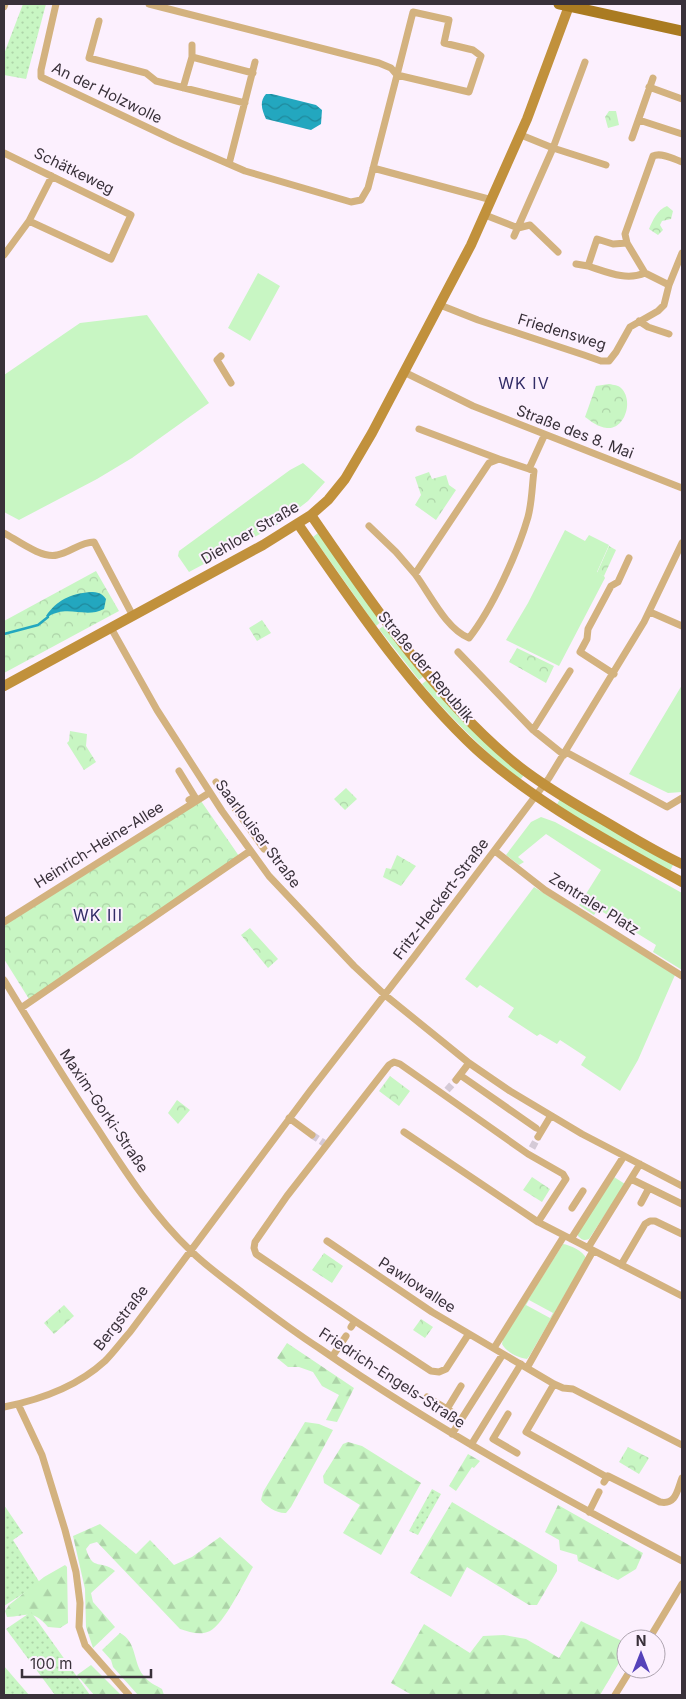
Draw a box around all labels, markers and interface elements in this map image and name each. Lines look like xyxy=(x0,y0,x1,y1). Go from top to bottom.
street label: An der Holzwolle xyxy=(49,58,165,127)
street label: Schätkeweg xyxy=(31,143,117,198)
street label: Friedensweg xyxy=(516,309,609,354)
district label: WK IV xyxy=(498,373,550,393)
street label: Straße des 8. Mai xyxy=(514,400,636,463)
street label: Diehloer Straße xyxy=(197,497,302,568)
street label: Straße der Republik xyxy=(374,607,479,727)
street label: Saarlouiser Straße xyxy=(212,776,305,892)
street label: Heinrich-Heine-Allee xyxy=(31,797,167,892)
street label: Fritz-Heckert-Straße xyxy=(389,834,492,963)
street label: Zentraler Platz xyxy=(546,868,643,939)
district label: WK III xyxy=(73,905,123,925)
street label: Maxim-Gorki-Straße xyxy=(56,1045,153,1176)
street label: Pawlowallee xyxy=(375,1253,459,1317)
street label: Bergstraße xyxy=(89,1281,152,1354)
street label: Friedrich-Engels-Straße xyxy=(316,1323,469,1432)
north arrow xyxy=(616,1629,666,1679)
text: N xyxy=(636,1632,646,1649)
scale bar xyxy=(22,1646,151,1678)
text: 100 m xyxy=(30,1654,72,1673)

